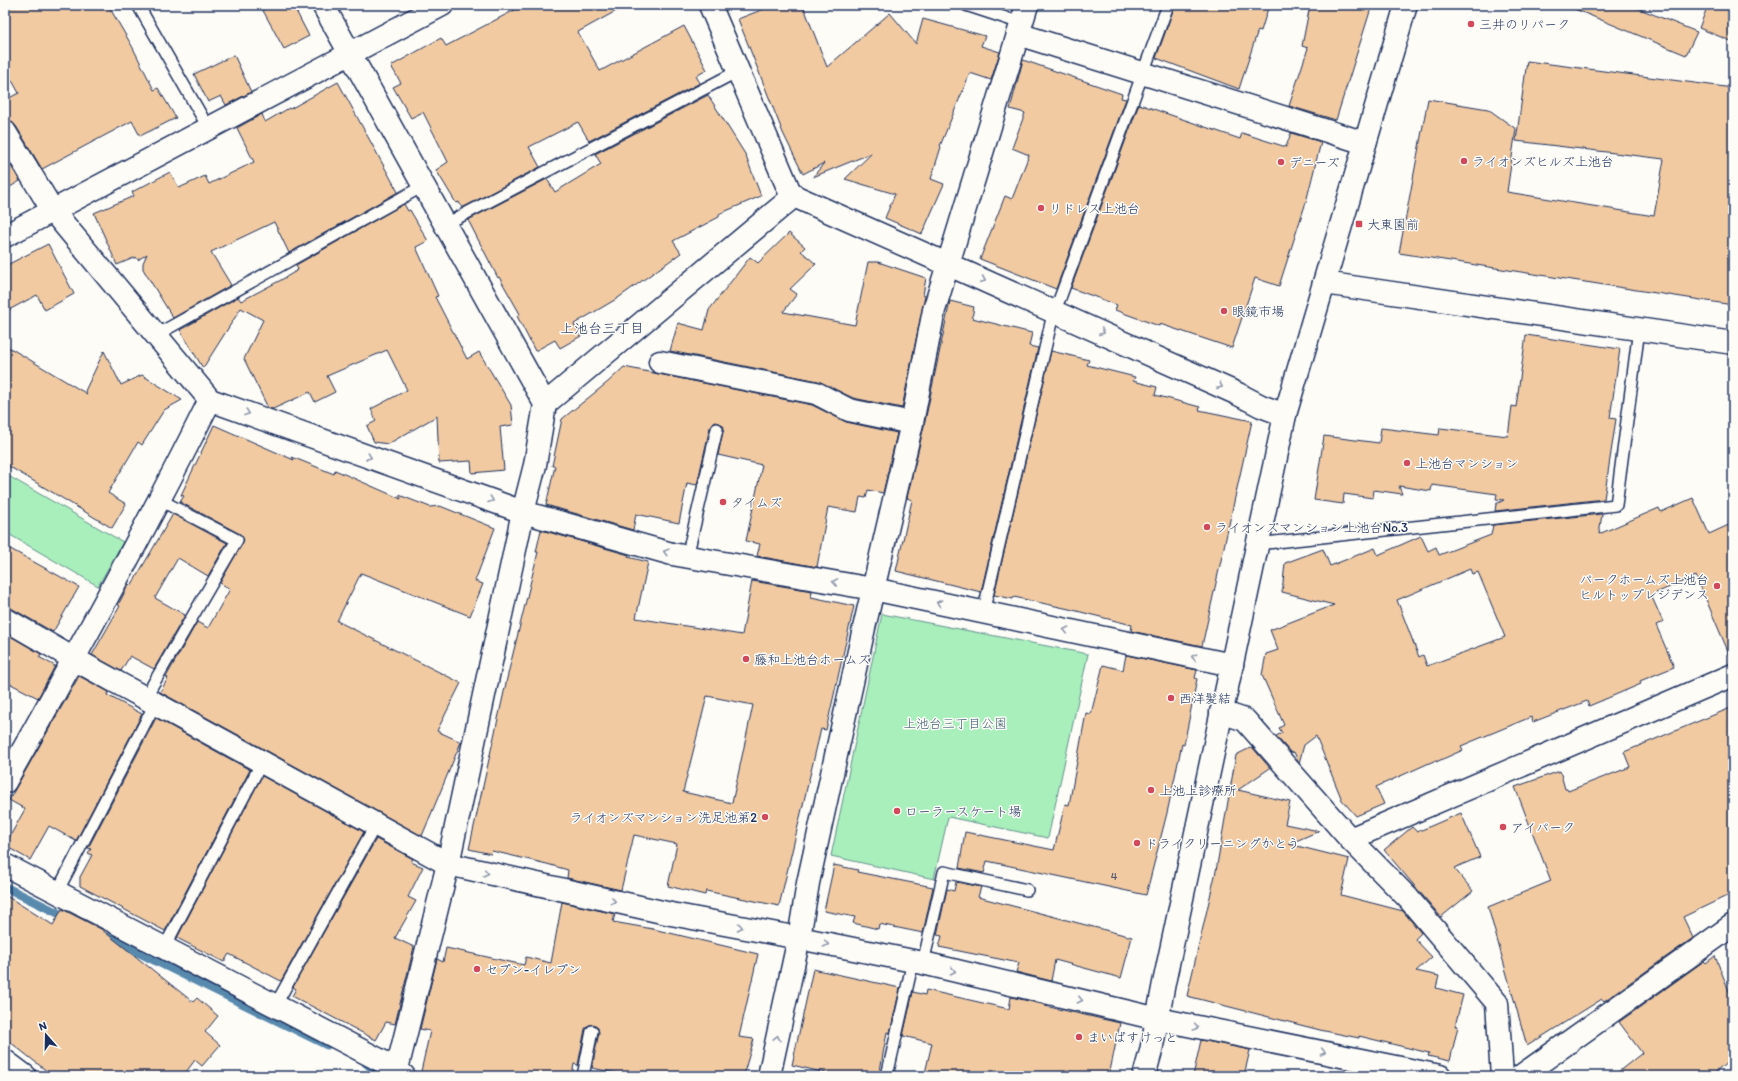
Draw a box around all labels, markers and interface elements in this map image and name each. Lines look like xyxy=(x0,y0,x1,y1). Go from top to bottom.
place label: 三井のリパーク xyxy=(1479,17,1570,32)
marker: 三井のリパーク xyxy=(1466,19,1476,29)
place label: ライオンズヒルズ上池台 xyxy=(1472,154,1614,169)
place label: デニーズ xyxy=(1289,155,1339,170)
marker: ライオンズヒルズ上池台 xyxy=(1459,156,1469,166)
marker: デニーズ xyxy=(1276,157,1286,167)
place label: リドレス上池台 xyxy=(1049,201,1140,216)
marker: リドレス上池台 xyxy=(1036,203,1046,213)
place label: 大東園前 xyxy=(1367,217,1419,232)
marker: 大東園前 xyxy=(1354,219,1364,229)
one-way arrow xyxy=(978,275,986,283)
place label: 眼鏡市場 xyxy=(1232,304,1284,319)
marker: 眼鏡市場 xyxy=(1219,306,1229,316)
district label: 上池台三丁目 xyxy=(560,320,644,337)
one-way arrow xyxy=(1097,327,1105,335)
one-way arrow xyxy=(1216,381,1223,389)
one-way arrow xyxy=(243,408,250,416)
one-way arrow xyxy=(365,452,372,460)
place label: 上池台マンション xyxy=(1415,456,1518,471)
marker: 上池台マンション xyxy=(1402,458,1412,468)
place label: タイムズ xyxy=(731,495,782,510)
one-way arrow xyxy=(488,496,495,504)
marker: タイムズ xyxy=(718,497,728,507)
place label: ライオンズマンション上池台No.3 xyxy=(1215,520,1408,535)
marker: ライオンズマンション上池台No.3 xyxy=(1202,522,1212,532)
one-way arrow xyxy=(663,548,670,557)
place label: パークホームズ上池台 ヒルトップレジデンス xyxy=(1579,572,1709,602)
one-way arrow xyxy=(832,579,838,587)
marker: パークホームズ上池台 ヒルトップレジデンス xyxy=(1712,581,1722,591)
one-way arrow xyxy=(936,600,942,608)
one-way arrow xyxy=(1063,627,1069,635)
place label: 藤和上池台ホームズ xyxy=(754,652,870,667)
one-way arrow xyxy=(1190,653,1197,661)
marker: 藤和上池台ホームズ xyxy=(741,654,751,664)
place label: 西洋髪結 xyxy=(1179,691,1231,706)
marker: 西洋髪結 xyxy=(1166,693,1176,703)
park label: 上池台三丁目公園 xyxy=(903,716,1007,731)
place label: 上池上診療所 xyxy=(1159,783,1237,798)
marker: 上池上診療所 xyxy=(1146,785,1156,795)
place label: ローラースケート場 xyxy=(905,804,1021,819)
marker: ローラースケート場 xyxy=(892,806,902,816)
place label: ライオンズマンション洗足池第2 xyxy=(570,810,757,825)
marker: ライオンズマンション洗足池第2 xyxy=(760,812,770,822)
place label: アイパーク xyxy=(1511,820,1575,835)
marker: アイパーク xyxy=(1498,822,1508,832)
place label: ドライクリーニングかとう xyxy=(1145,836,1300,851)
marker: ドライクリーニングかとう xyxy=(1132,838,1142,848)
one-way arrow xyxy=(483,868,489,876)
house number: 4 xyxy=(1111,870,1118,883)
one-way arrow xyxy=(610,897,616,905)
one-way arrow xyxy=(737,922,744,931)
one-way arrow xyxy=(823,939,829,947)
place label: セブン-イレブン xyxy=(485,962,581,977)
marker: セブン-イレブン xyxy=(472,964,482,974)
one-way arrow xyxy=(950,966,956,974)
one-way arrow xyxy=(1076,996,1083,1004)
north arrow xyxy=(26,1015,66,1055)
text: N xyxy=(37,1019,48,1033)
one-way arrow xyxy=(1193,1022,1199,1030)
place label: まいばすけっと xyxy=(1087,1030,1178,1045)
marker: まいばすけっと xyxy=(1074,1032,1084,1042)
one-way arrow xyxy=(773,1035,781,1041)
one-way arrow xyxy=(1320,1048,1326,1056)

